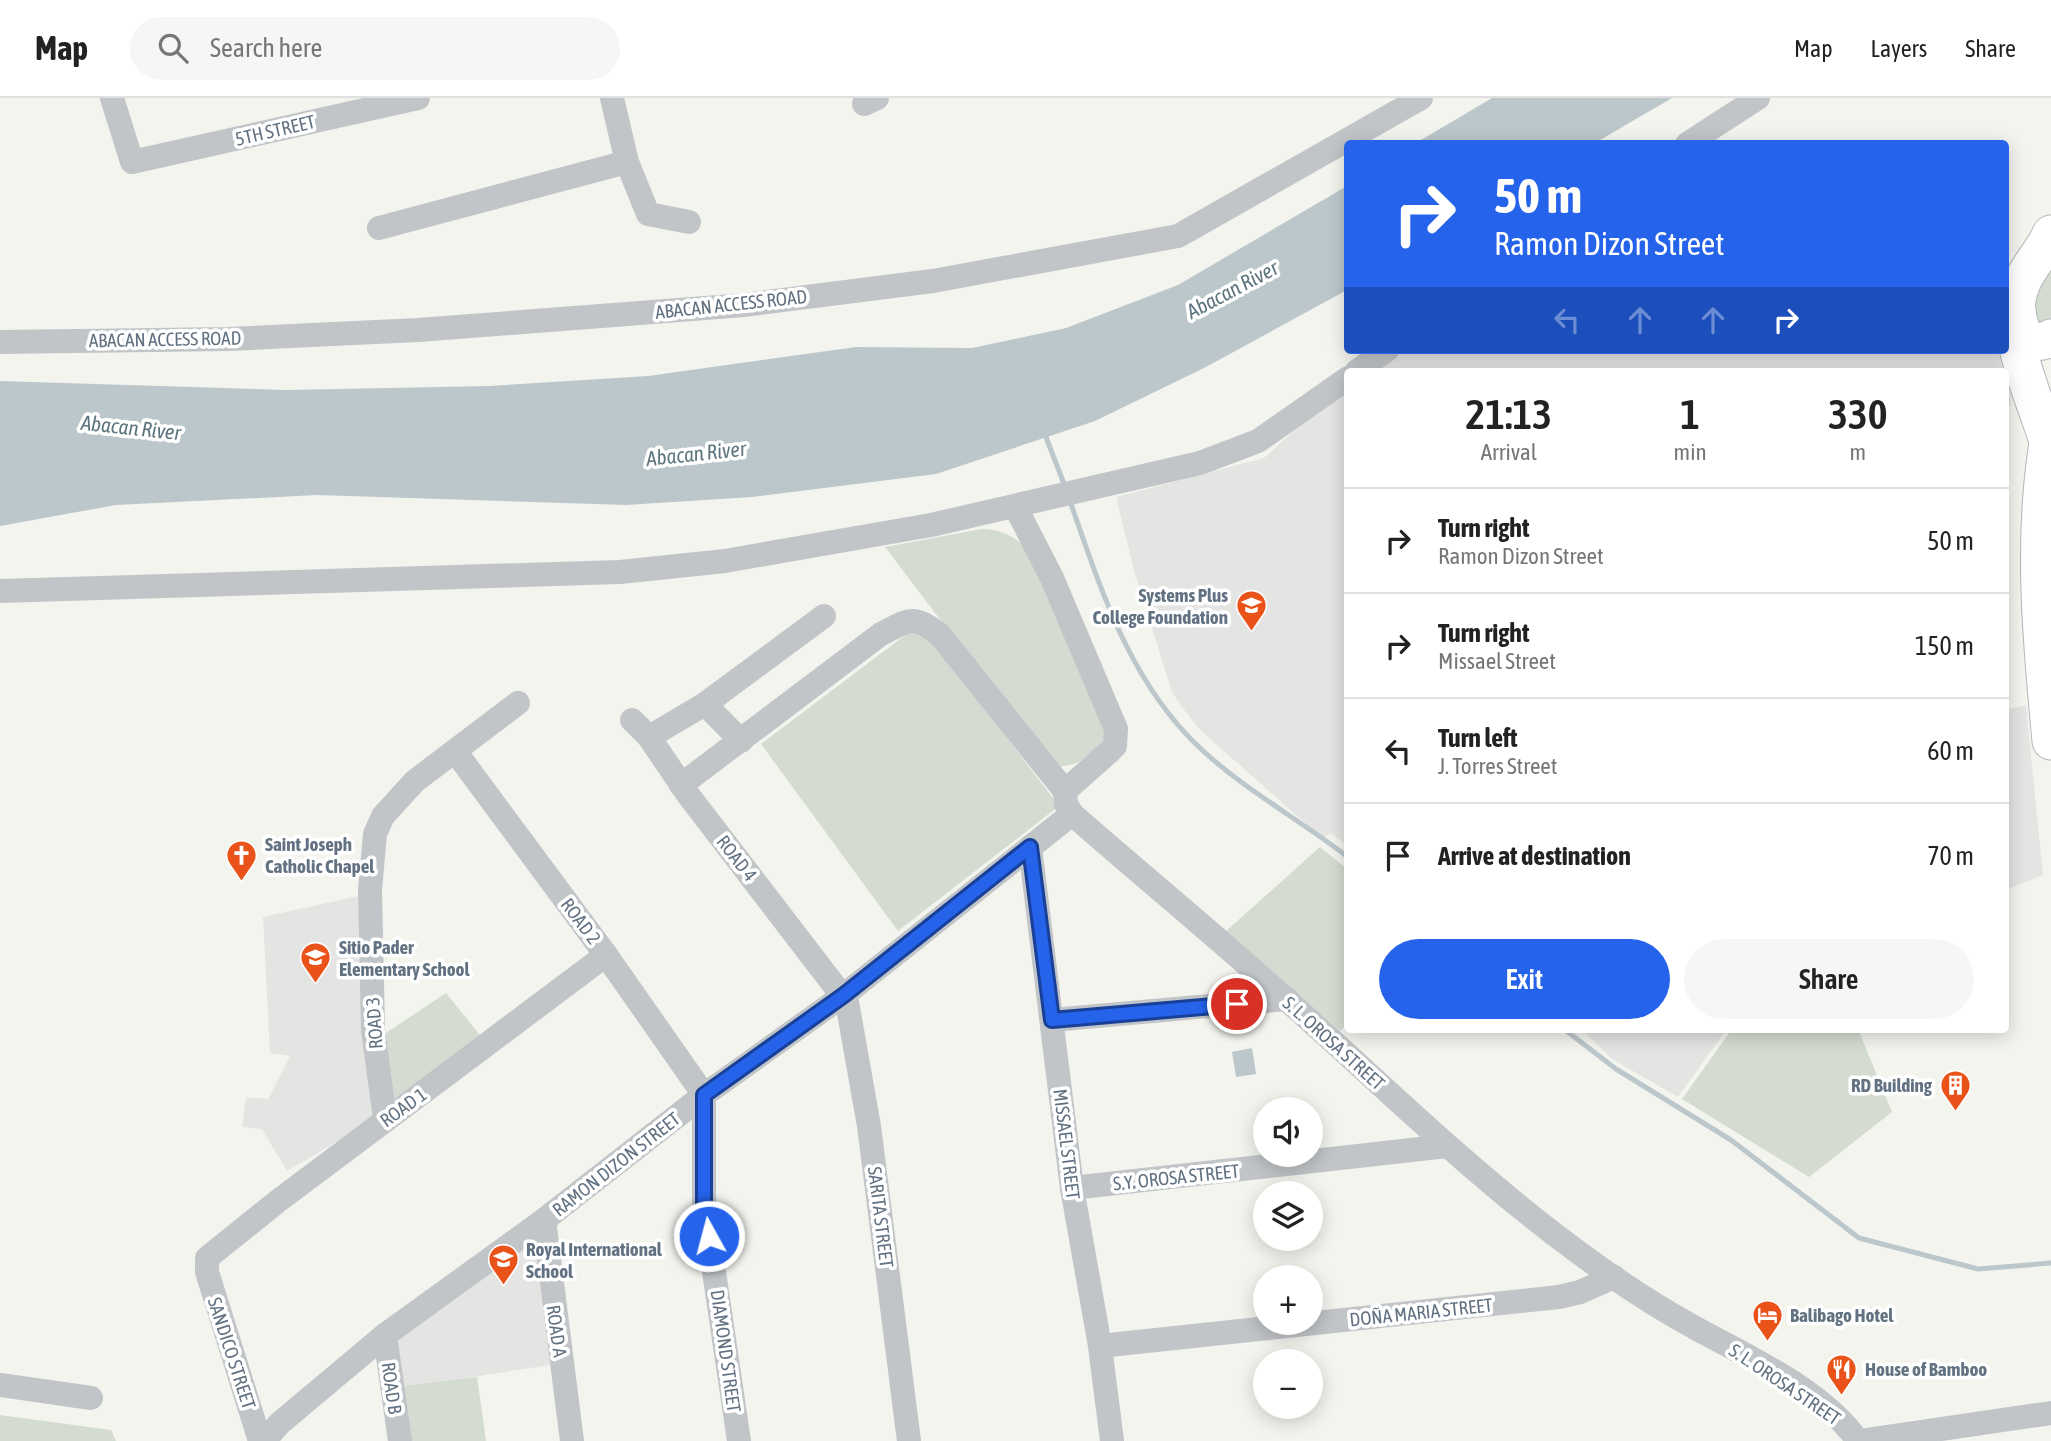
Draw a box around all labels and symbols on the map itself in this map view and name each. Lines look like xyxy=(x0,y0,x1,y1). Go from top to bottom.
street label: 5TH STREET xyxy=(233,110,318,150)
water label: Abacan River xyxy=(1181,255,1283,324)
street label: ABACAN ACCESS ROAD xyxy=(654,285,808,323)
street label: ABACAN ACCESS ROAD xyxy=(89,327,241,351)
water label: Abacan River xyxy=(79,410,183,444)
water label: Abacan River xyxy=(644,436,748,470)
place label: Systems Plus College Foundation xyxy=(1093,584,1228,628)
school or university icon: Systems Plus College Foundation xyxy=(1234,589,1268,633)
street label: ROAD 4 xyxy=(712,831,762,885)
place label: Saint Joseph Catholic Chapel xyxy=(265,833,375,877)
church icon: Saint Joseph Catholic Chapel xyxy=(225,838,259,882)
street label: ROAD 2 xyxy=(557,894,605,948)
place label: Sitio Pader Elementary School xyxy=(339,936,471,980)
school or university icon: Sitio Pader Elementary School xyxy=(299,941,333,985)
pin xyxy=(1207,974,1267,1034)
street label: S. L. OROSA STREET xyxy=(1279,992,1390,1095)
street label: ROAD 3 xyxy=(361,996,387,1050)
building icon: RD Building xyxy=(1938,1068,1972,1112)
place label: RD Building xyxy=(1851,1074,1933,1096)
street label: ROAD 1 xyxy=(376,1083,430,1131)
street label: MISSAEL STREET xyxy=(1049,1087,1085,1201)
street label: RAMON DIZON STREET xyxy=(548,1107,685,1221)
street label: S.Y. OROSA STREET xyxy=(1112,1159,1241,1195)
street label: SARITA STREET xyxy=(864,1165,898,1269)
position arrow xyxy=(672,1199,746,1273)
place label: Royal International School xyxy=(526,1238,663,1282)
school or university icon: Royal International School xyxy=(486,1243,520,1287)
street label: DIAMOND STREET xyxy=(707,1288,746,1414)
street label: DOÑA MARIA STREET xyxy=(1348,1293,1494,1330)
street label: SANDICO STREET xyxy=(204,1294,261,1412)
hotel icon: Balibago Hotel xyxy=(1750,1298,1784,1342)
street label: ROAD A xyxy=(542,1304,572,1359)
place label: Balibago Hotel xyxy=(1790,1304,1894,1326)
street label: S. L. OROSA STREET xyxy=(1725,1339,1845,1430)
restaurant icon: House of Bamboo xyxy=(1825,1352,1859,1396)
place label: House of Bamboo xyxy=(1865,1358,1987,1380)
street label: ROAD B xyxy=(377,1361,407,1415)

